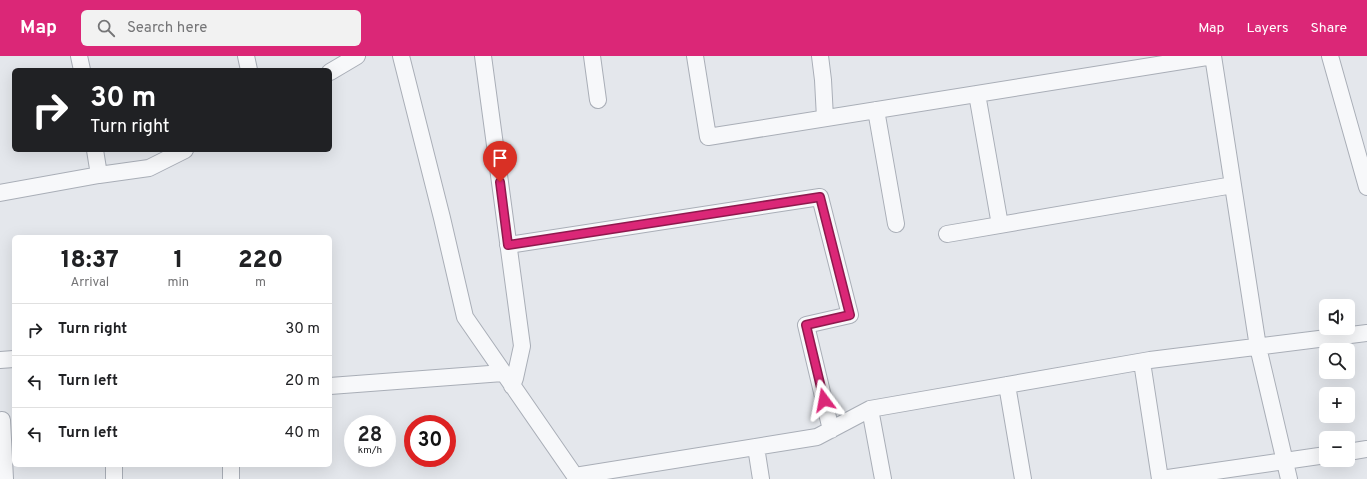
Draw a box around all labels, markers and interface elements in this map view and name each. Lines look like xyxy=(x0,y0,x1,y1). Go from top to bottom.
search box xyxy=(81,10,361,46)
text: Map xyxy=(20,16,57,40)
icon: search xyxy=(95,17,117,39)
text: Search here xyxy=(127,19,207,38)
text: Map xyxy=(1198,20,1224,37)
text: Layers xyxy=(1246,20,1288,37)
text: Share xyxy=(1310,20,1347,37)
text: 30 m xyxy=(90,81,156,117)
icon: right xyxy=(24,84,76,136)
text: Turn right xyxy=(90,116,170,139)
pin xyxy=(483,141,517,182)
icon: arrive xyxy=(489,147,511,169)
text: 18:37 xyxy=(61,246,119,276)
text: 1 xyxy=(173,246,183,276)
text: 220 xyxy=(238,246,283,276)
text: Arrival xyxy=(70,275,109,291)
text: min xyxy=(168,275,189,291)
text: m xyxy=(255,275,266,291)
map controls xyxy=(1319,299,1355,467)
button: sound xyxy=(1319,299,1355,335)
icon: right xyxy=(24,319,46,341)
text: Turn right xyxy=(58,320,127,339)
text: 30 m xyxy=(285,320,320,339)
button: search xyxy=(1319,343,1355,379)
icon: left xyxy=(24,371,46,393)
text: Turn left xyxy=(58,372,118,391)
text: 20 m xyxy=(285,372,320,391)
position arrow xyxy=(803,379,845,421)
button: + xyxy=(1319,387,1355,423)
speed limit sign: 30 xyxy=(404,415,456,467)
icon: left xyxy=(24,423,46,445)
text: 28 xyxy=(358,423,382,449)
text: Turn left xyxy=(58,424,118,443)
text: 40 m xyxy=(285,424,320,443)
button: − xyxy=(1319,431,1355,467)
text: km/h xyxy=(358,444,382,457)

